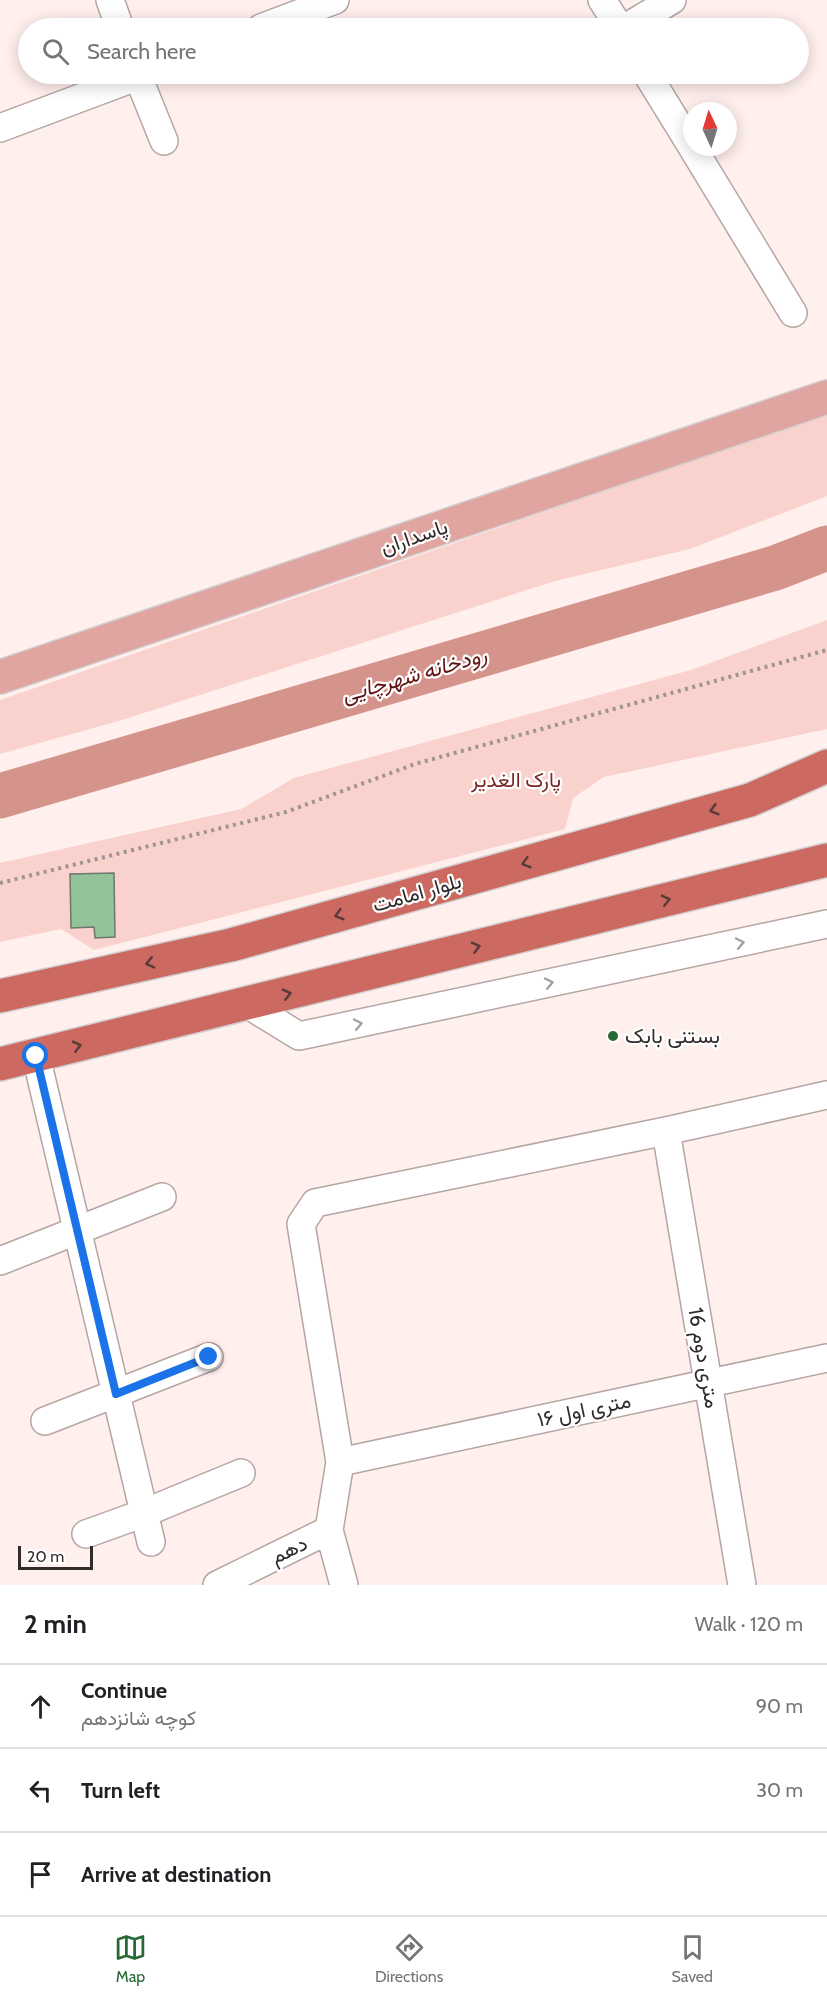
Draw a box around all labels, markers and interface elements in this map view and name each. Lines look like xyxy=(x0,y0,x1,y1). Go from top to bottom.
search box xyxy=(18,18,809,84)
icon: search xyxy=(39,35,72,68)
text: Search here xyxy=(87,38,196,65)
north arrow xyxy=(683,102,737,156)
street label: پاسداران xyxy=(377,513,451,562)
water label: رودخانه شهرچایی xyxy=(338,641,491,709)
park label: پارک الغدیر xyxy=(470,767,561,794)
one-way arrow xyxy=(709,803,720,815)
one-way arrow xyxy=(522,855,532,868)
street label: بلوار امامت xyxy=(370,868,464,918)
one-way arrow xyxy=(660,895,670,908)
one-way arrow xyxy=(334,908,344,920)
one-way arrow xyxy=(735,937,745,950)
one-way arrow xyxy=(471,942,481,955)
one-way arrow xyxy=(145,955,155,968)
one-way arrow xyxy=(544,977,554,990)
one-way arrow xyxy=(282,989,292,1002)
one-way arrow xyxy=(353,1018,363,1031)
place label: بستنی بابک xyxy=(625,1023,720,1048)
marker: بستنی بابک xyxy=(606,1029,620,1043)
one-way arrow xyxy=(72,1041,82,1054)
route start xyxy=(22,1042,48,1068)
street label: 16 متری دوم xyxy=(681,1306,726,1411)
route end xyxy=(195,1343,221,1369)
street label: ۱۶ متری اول xyxy=(535,1387,633,1433)
street label: دهم xyxy=(266,1530,312,1571)
scale bar xyxy=(18,1543,93,1570)
text: 20 m xyxy=(27,1547,64,1566)
text: 2 min xyxy=(24,1608,87,1640)
text: Walk · 120 m xyxy=(695,1612,803,1636)
text: Continue xyxy=(81,1677,167,1704)
icon: ahead xyxy=(24,1690,57,1723)
text: 90 m xyxy=(756,1694,803,1718)
text: کوچه شانزدهم xyxy=(81,1706,196,1730)
icon: left xyxy=(24,1774,57,1807)
text: Turn left xyxy=(81,1777,160,1804)
text: 30 m xyxy=(756,1778,803,1802)
icon: arrive xyxy=(24,1858,57,1891)
text: Arrive at destination xyxy=(81,1861,271,1888)
tab: Map xyxy=(114,1931,147,1986)
tab: Directions xyxy=(375,1931,443,1986)
tab: Saved xyxy=(671,1931,713,1986)

